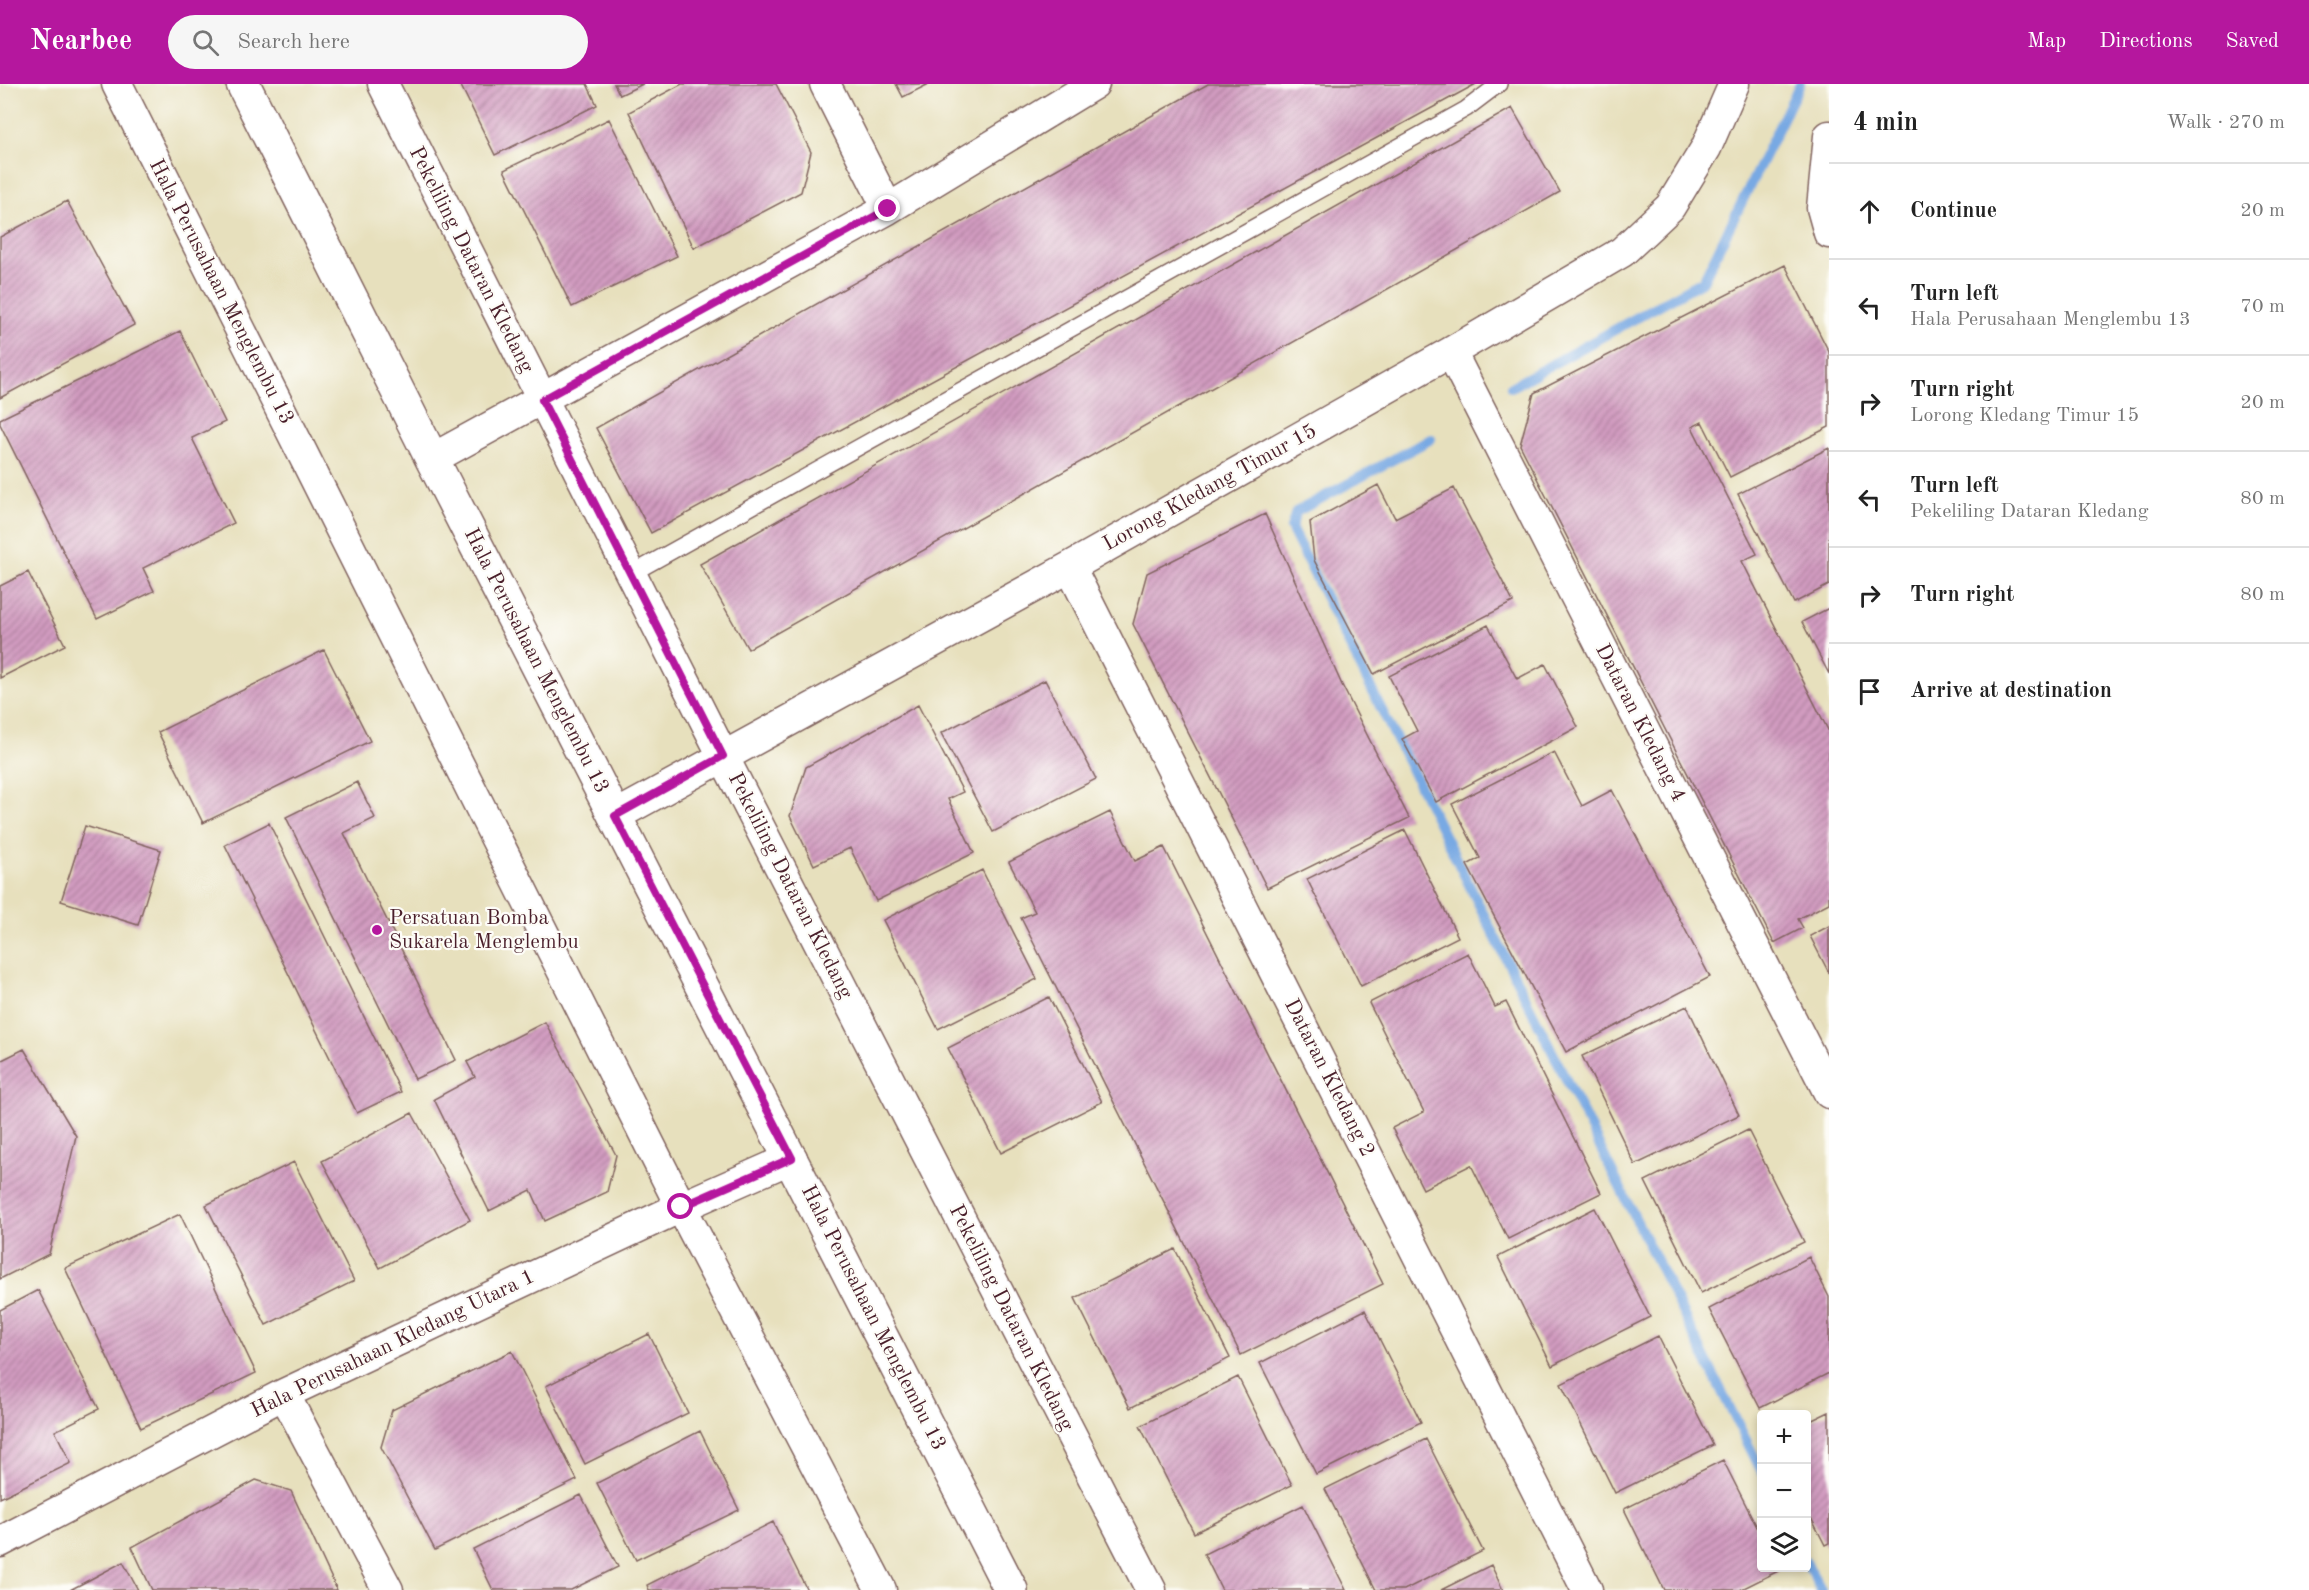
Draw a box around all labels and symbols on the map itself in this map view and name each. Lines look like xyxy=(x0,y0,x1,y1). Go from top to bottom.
street label: Pekeliling Dataran Kledang xyxy=(405,144,538,377)
street label: Hala Perusahaan Menglembu 13 xyxy=(145,156,297,428)
route end xyxy=(874,195,900,221)
street label: Lorong Kledang Timur 15 xyxy=(1100,420,1320,556)
street label: Hala Perusahaan Menglembu 13 xyxy=(460,525,612,797)
street label: Dataran Kledang 4 xyxy=(1591,641,1689,805)
street label: Pekeliling Dataran Kledang xyxy=(724,770,857,1003)
place label: Persatuan Bomba Sukarela Menglembu xyxy=(389,908,579,953)
marker: Persatuan Bomba Sukarela Menglembu xyxy=(370,923,384,937)
street label: Dataran Kledang 2 xyxy=(1280,996,1378,1160)
street label: Hala Perusahaan Menglembu 13 xyxy=(797,1182,949,1454)
route start xyxy=(667,1193,693,1219)
street label: Pekeliling Dataran Kledang xyxy=(945,1202,1078,1435)
street label: Hala Perusahaan Kledang Utara 1 xyxy=(248,1266,538,1422)

